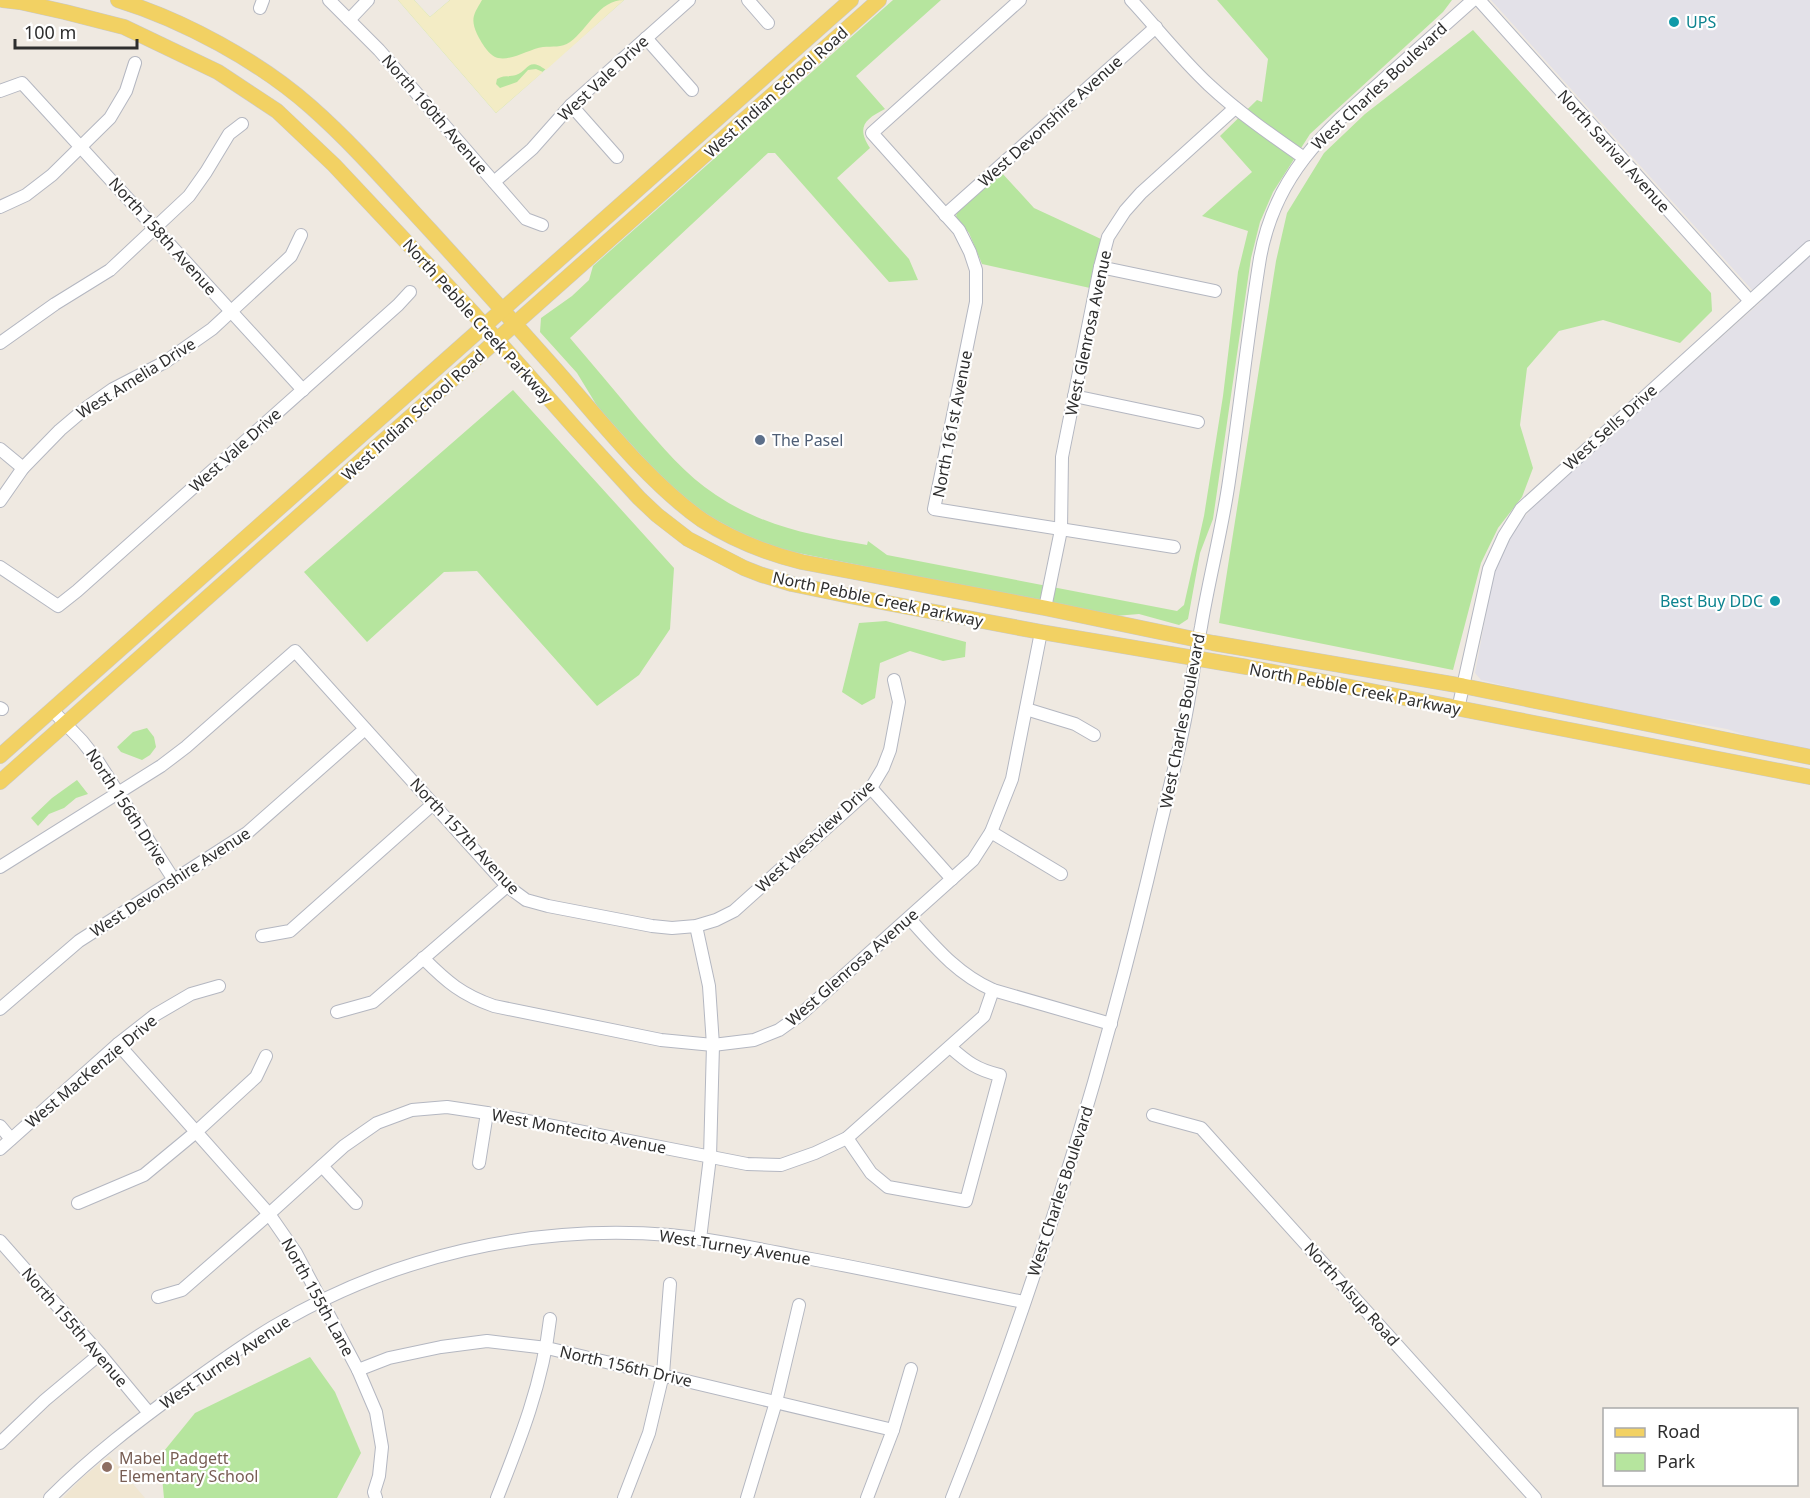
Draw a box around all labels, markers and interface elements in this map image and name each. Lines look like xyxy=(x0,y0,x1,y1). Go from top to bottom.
place label: UPS xyxy=(1686,11,1716,33)
scale bar xyxy=(15,12,136,50)
marker: UPS xyxy=(1667,15,1681,29)
street label: West Charles Boulevard xyxy=(1306,17,1452,155)
text: 100 m xyxy=(24,20,76,44)
street label: West Indian School Road xyxy=(700,22,852,162)
street label: West Vale Drive xyxy=(553,30,653,126)
street label: North 160th Avenue xyxy=(377,50,493,178)
street label: West Devonshire Avenue xyxy=(973,50,1127,192)
street label: North Sarival Avenue xyxy=(1553,85,1675,217)
street label: North 158th Avenue xyxy=(104,172,222,300)
street label: North Pebble Creek Parkway xyxy=(398,234,559,409)
street label: West Glenrosa Avenue xyxy=(1060,248,1116,418)
street label: West Amelia Drive xyxy=(72,333,200,423)
street label: West Indian School Road xyxy=(337,345,489,485)
street label: North 161st Avenue xyxy=(927,349,977,499)
street label: West Sells Drive xyxy=(1559,379,1661,475)
street label: West Vale Drive xyxy=(184,403,286,497)
place label: The Pasel xyxy=(772,429,843,451)
marker: The Pasel xyxy=(753,433,767,447)
street label: North Pebble Creek Parkway xyxy=(771,566,986,632)
place label: Best Buy DDC xyxy=(1660,590,1763,612)
marker: Best Buy DDC xyxy=(1768,594,1782,608)
street label: West Charles Boulevard xyxy=(1154,632,1210,810)
street label: North Pebble Creek Parkway xyxy=(1248,658,1463,720)
street label: North 156th Drive xyxy=(81,744,173,870)
street label: North 157th Avenue xyxy=(405,773,525,899)
street label: West Westview Drive xyxy=(751,775,879,897)
street label: West Devonshire Avenue xyxy=(86,822,254,942)
street label: West Glenrosa Avenue xyxy=(781,903,923,1031)
street label: West MacKenzie Drive xyxy=(21,1009,161,1133)
street label: West Montecito Avenue xyxy=(490,1103,668,1159)
street label: West Charles Boulevard xyxy=(1022,1103,1098,1279)
street label: West Turney Avenue xyxy=(658,1224,812,1270)
street label: North 155th Lane xyxy=(276,1234,360,1360)
street label: North Alsup Road xyxy=(1299,1237,1405,1351)
street label: North 155th Avenue xyxy=(17,1263,133,1391)
street label: West Turney Avenue xyxy=(155,1310,295,1414)
street label: North 156th Drive xyxy=(558,1340,694,1392)
legend xyxy=(1603,1408,1798,1486)
text: Road xyxy=(1657,1419,1700,1443)
place label: Mabel Padgett Elementary School xyxy=(119,1447,258,1487)
text: Park xyxy=(1657,1449,1695,1473)
marker: Mabel Padgett Elementary School xyxy=(100,1460,114,1474)

